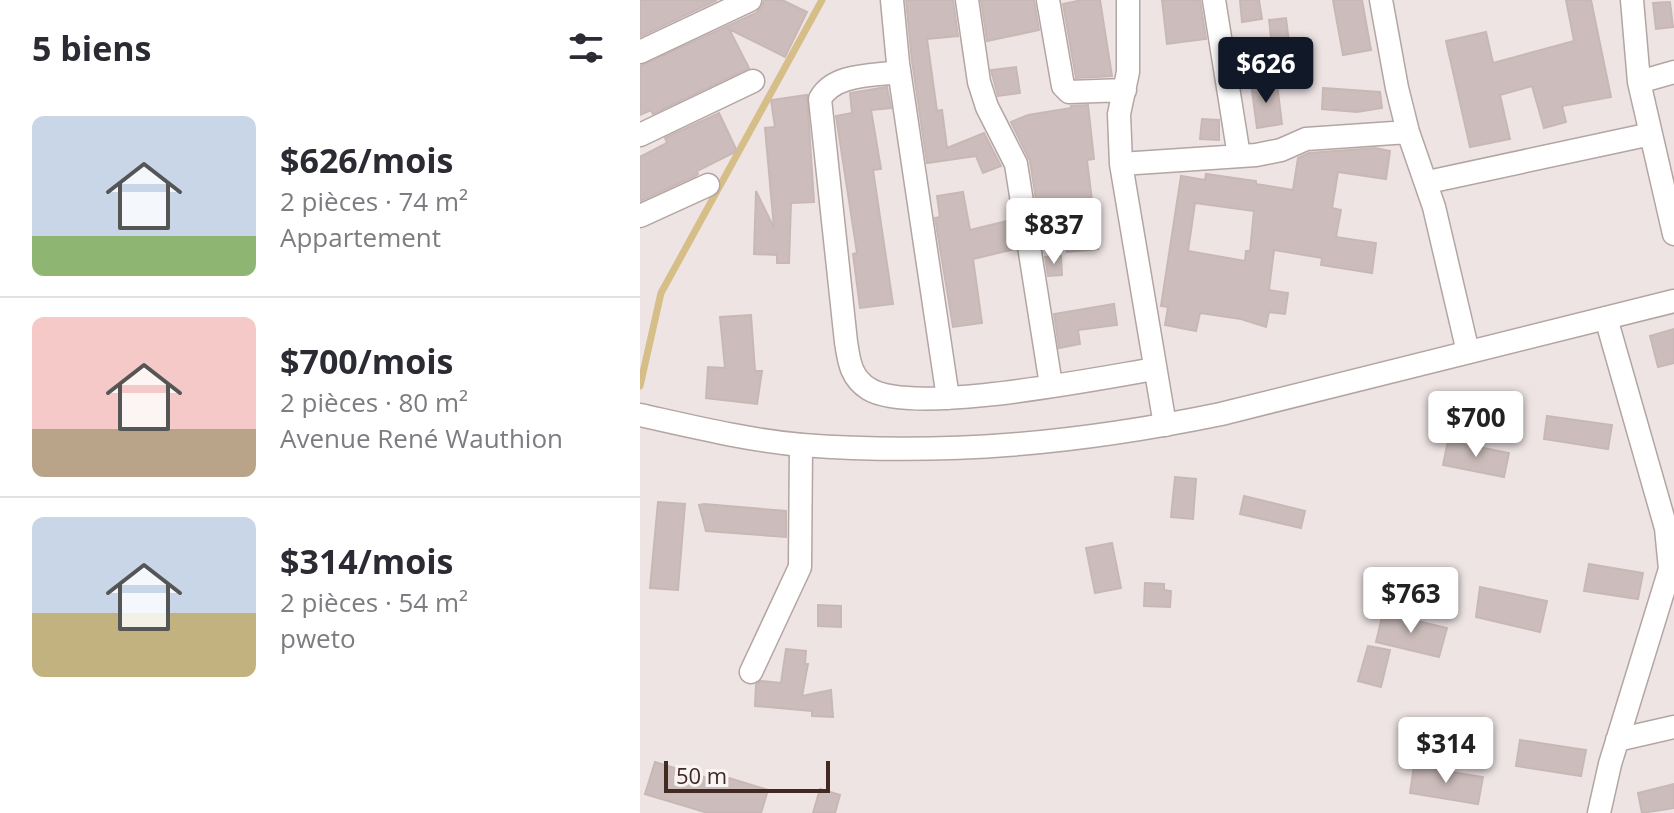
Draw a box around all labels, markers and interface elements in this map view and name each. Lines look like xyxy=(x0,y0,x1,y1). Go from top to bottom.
text: 5 biens xyxy=(32,25,152,71)
icon: filters xyxy=(564,26,608,70)
pin: $626 xyxy=(1219,37,1313,105)
text: $626 xyxy=(1236,45,1296,81)
text: $626/mois xyxy=(280,137,454,183)
icon: home xyxy=(96,148,192,244)
text: 2 pièces · 74 m² xyxy=(280,183,468,219)
pin: $837 xyxy=(1007,198,1101,266)
text: $837 xyxy=(1024,206,1084,242)
text: Appartement xyxy=(280,219,441,255)
text: $700/mois xyxy=(280,338,454,384)
icon: home xyxy=(96,349,192,445)
text: 2 pièces · 80 m² xyxy=(280,384,468,420)
pin: $700 xyxy=(1429,391,1523,459)
text: $700 xyxy=(1446,399,1506,435)
text: Avenue René Wauthion xyxy=(280,420,563,456)
text: $314/mois xyxy=(280,538,454,584)
icon: home xyxy=(96,549,192,645)
pin: $763 xyxy=(1364,567,1458,635)
text: $763 xyxy=(1381,575,1441,611)
text: 2 pièces · 54 m² xyxy=(280,584,468,620)
text: pweto xyxy=(280,620,356,656)
pin: $314 xyxy=(1399,717,1493,785)
text: $314 xyxy=(1416,725,1476,761)
scale bar xyxy=(664,757,830,793)
text: 50 m xyxy=(676,760,727,790)

